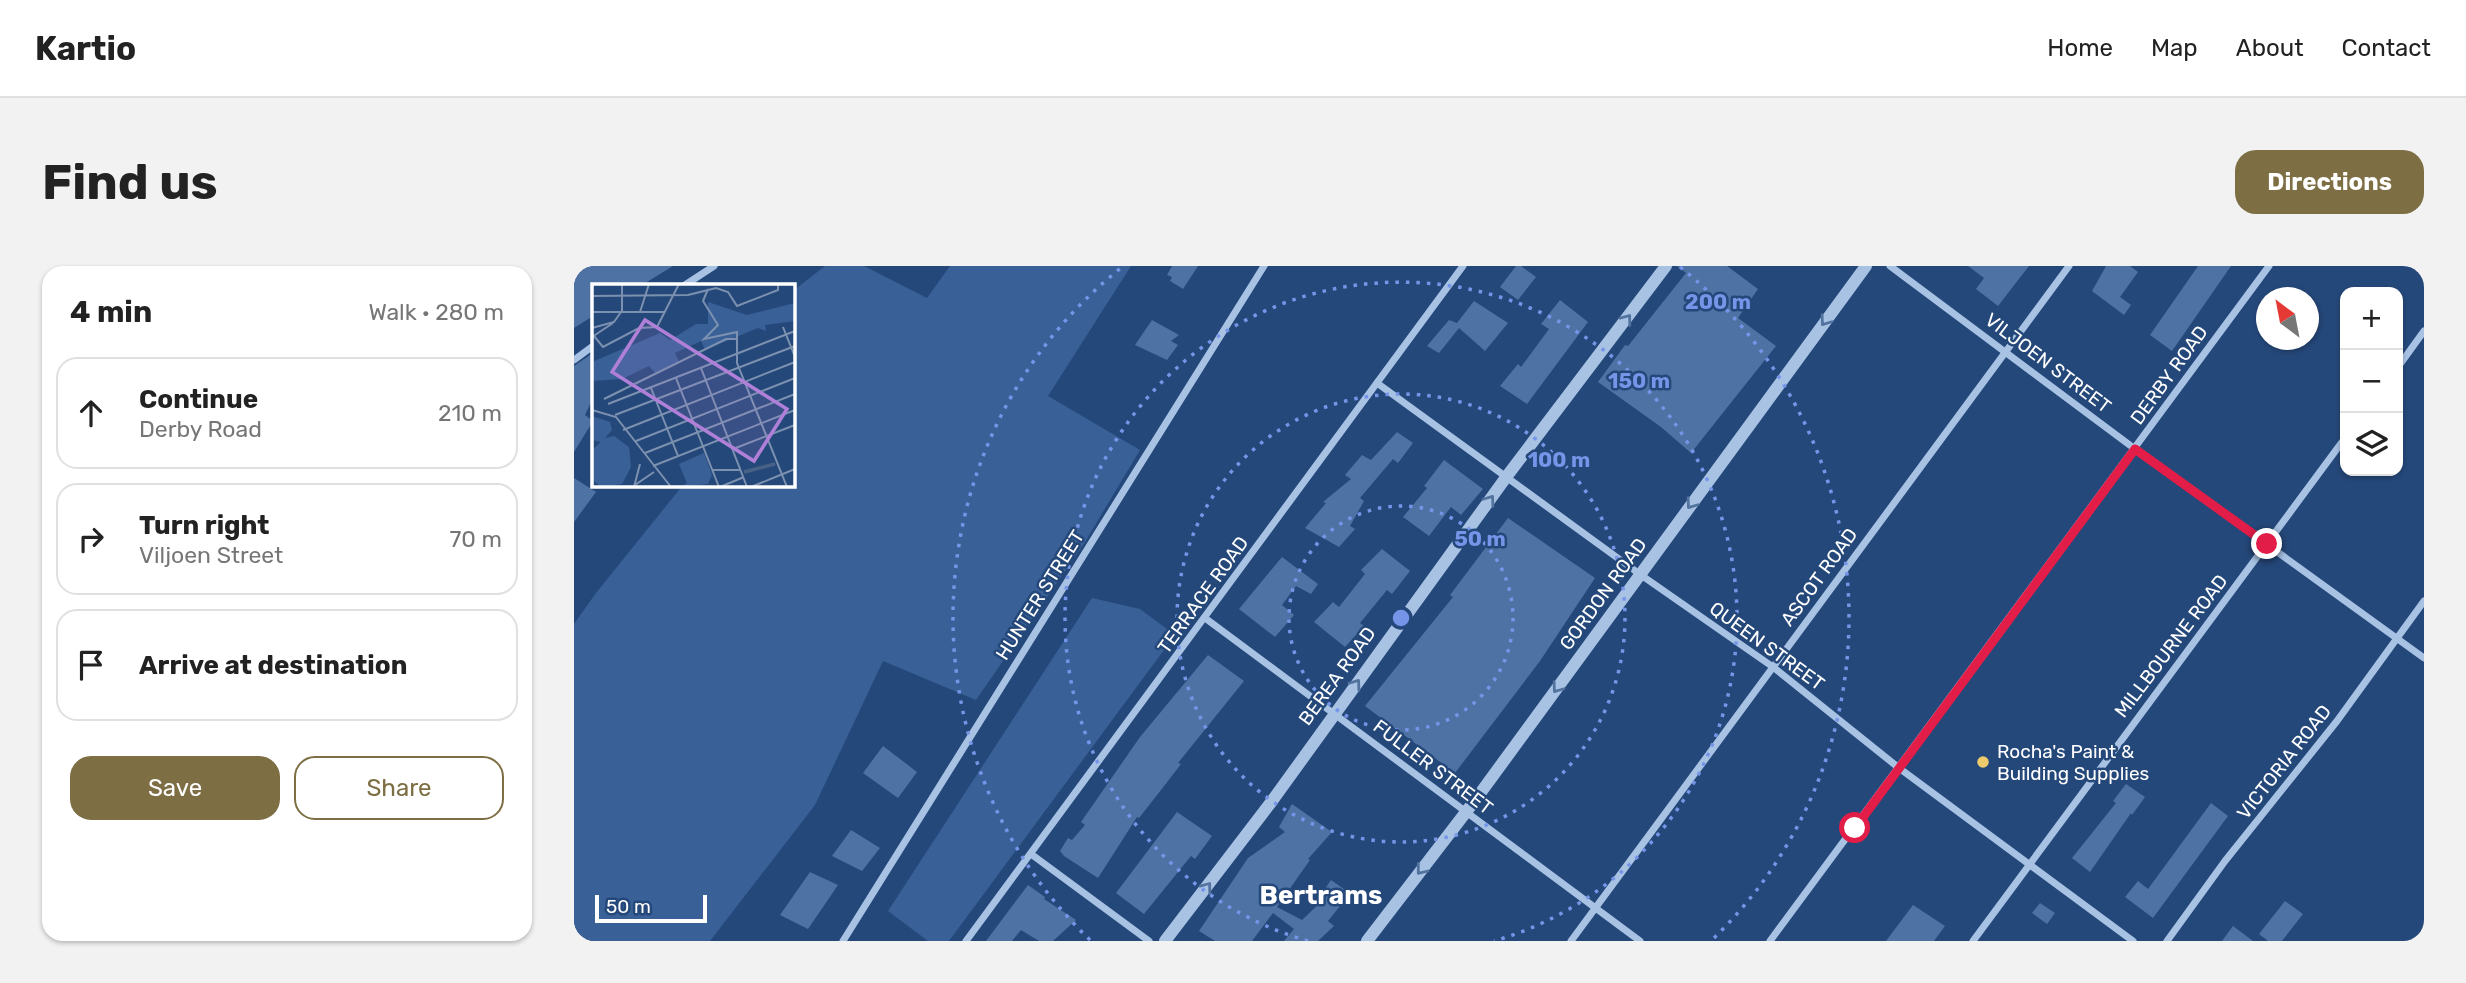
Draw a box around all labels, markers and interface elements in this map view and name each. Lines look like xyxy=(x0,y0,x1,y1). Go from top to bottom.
text: Kartio xyxy=(35,29,136,68)
text: Home xyxy=(2047,34,2113,62)
text: Map xyxy=(2151,34,2198,62)
text: About xyxy=(2236,34,2304,62)
text: Contact xyxy=(2342,34,2431,62)
button: Directions xyxy=(2235,150,2424,214)
text: Find us xyxy=(42,153,218,211)
inset map xyxy=(592,284,794,486)
north arrow xyxy=(2256,287,2319,350)
map controls xyxy=(2340,287,2403,476)
button: + xyxy=(2340,287,2403,350)
text: 200 m xyxy=(1685,289,1751,314)
text: 4 min xyxy=(70,294,152,330)
text: Walk · 280 m xyxy=(368,298,504,326)
street label: VILJOEN STREET xyxy=(1980,308,2116,418)
one-way arrow xyxy=(1821,313,1833,326)
one-way arrow xyxy=(1619,314,1632,326)
street label: DERBY ROAD xyxy=(2125,321,2213,429)
button: − xyxy=(2340,350,2403,413)
text: 150 m xyxy=(1608,368,1670,393)
text: Continue xyxy=(139,384,258,415)
icon: ahead xyxy=(72,394,110,432)
text: 210 m xyxy=(438,399,502,427)
button: layers xyxy=(2340,413,2403,476)
text: Derby Road xyxy=(139,415,262,443)
text: 100 m xyxy=(1528,447,1590,472)
one-way arrow xyxy=(1482,495,1494,508)
one-way arrow xyxy=(1687,497,1700,509)
text: Turn right xyxy=(139,510,269,541)
icon: right xyxy=(72,520,110,558)
street label: ASCOT ROAD xyxy=(1776,523,1862,631)
text: 70 m xyxy=(450,525,502,553)
street label: HUNTER STREET xyxy=(991,526,1089,664)
text: 50 m xyxy=(1454,526,1506,551)
route end xyxy=(2251,528,2282,559)
street label: TERRACE ROAD xyxy=(1153,532,1253,658)
street label: GORDON ROAD xyxy=(1555,533,1651,655)
text: Viljoen Street xyxy=(139,541,283,569)
street label: MILLBOURNE ROAD xyxy=(2110,570,2232,722)
street label: QUEEN STREET xyxy=(1705,597,1829,695)
centre of rings xyxy=(1389,606,1413,630)
street label: BEREA ROAD xyxy=(1294,622,1380,730)
icon: arrive xyxy=(72,646,110,684)
text: Arrive at destination xyxy=(139,650,407,681)
one-way arrow xyxy=(1347,679,1360,691)
one-way arrow xyxy=(1553,681,1566,693)
street label: VICTORIA ROAD xyxy=(2232,700,2336,824)
street label: FULLER STREET xyxy=(1369,715,1497,819)
place label: Rocha's Paint & Building Supplies xyxy=(1997,740,2149,785)
marker: Rocha's Paint & Building Supplies xyxy=(1975,754,1991,770)
button: Save xyxy=(70,756,280,820)
button: Share xyxy=(294,756,504,820)
route start xyxy=(1839,812,1870,843)
one-way arrow xyxy=(1416,862,1429,875)
district label: Bertrams xyxy=(1260,880,1382,911)
one-way arrow xyxy=(1198,882,1211,895)
scale bar xyxy=(595,892,707,924)
text: 50 m xyxy=(606,895,651,918)

